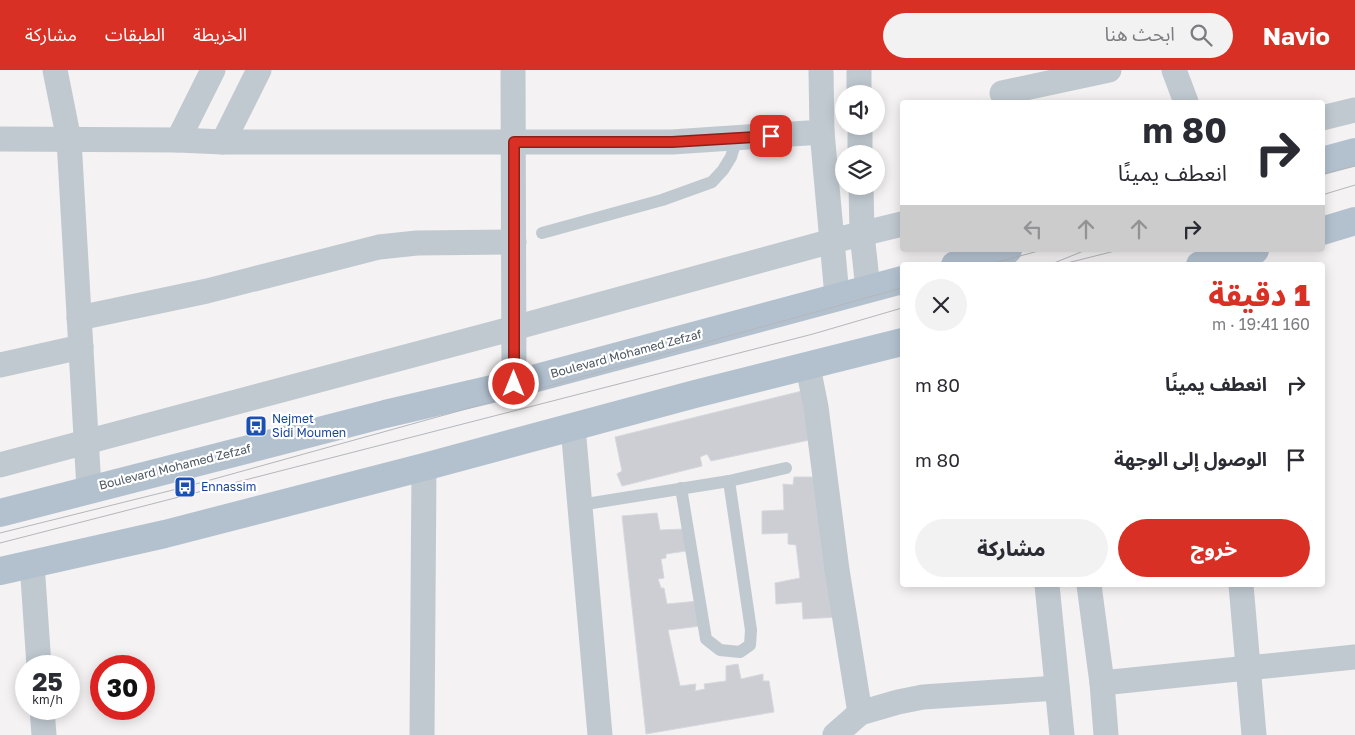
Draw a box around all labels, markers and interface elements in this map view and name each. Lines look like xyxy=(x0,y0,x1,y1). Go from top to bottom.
search box xyxy=(883,13,1233,58)
icon: search xyxy=(1187,21,1215,49)
text: Navio xyxy=(1263,21,1330,50)
text: ابحث هنا xyxy=(1105,22,1175,45)
text: مشاركة xyxy=(25,23,77,45)
text: الطبقات xyxy=(105,23,165,45)
text: الخريطة xyxy=(193,23,247,45)
map controls xyxy=(835,85,885,195)
button: sound xyxy=(835,85,885,135)
text: 80 m xyxy=(1142,109,1227,151)
pin xyxy=(750,115,792,157)
icon: right xyxy=(1245,120,1310,185)
icon: arrive xyxy=(757,122,785,150)
button: layers xyxy=(835,145,885,195)
text: انعطف يمينًا xyxy=(1118,159,1227,186)
icon: left xyxy=(1019,215,1047,243)
icon: ahead xyxy=(1072,215,1100,243)
icon: ahead xyxy=(1125,215,1153,243)
icon: right xyxy=(1178,215,1206,243)
text: 1 دقيقة xyxy=(1208,277,1310,313)
button: close xyxy=(915,279,967,331)
text: 160 m · 19:41 xyxy=(1212,314,1310,334)
street label: Boulevard Mohamed Zefzaf xyxy=(549,326,704,381)
position arrow xyxy=(487,357,539,409)
icon: right xyxy=(1282,371,1310,399)
text: انعطف يمينًا xyxy=(1165,372,1267,395)
text: 80 m xyxy=(915,373,960,396)
place label: Nejmet Sidi Moumen xyxy=(272,411,346,440)
bus stop icon: Nejmet Sidi Moumen xyxy=(244,414,268,438)
street label: Boulevard Mohamed Zefzaf xyxy=(97,440,253,493)
icon: arrive xyxy=(1282,446,1310,474)
text: الوصول إلى الوجهة xyxy=(1114,447,1267,470)
text: 80 m xyxy=(915,448,960,471)
bus stop icon: Ennassim xyxy=(173,475,197,499)
place label: Ennassim xyxy=(201,479,256,494)
button: مشاركة xyxy=(915,519,1108,577)
button: خروج xyxy=(1118,519,1310,577)
speed limit sign: 30 xyxy=(90,655,155,720)
text: 25 xyxy=(32,666,63,697)
text: km/h xyxy=(32,692,63,707)

